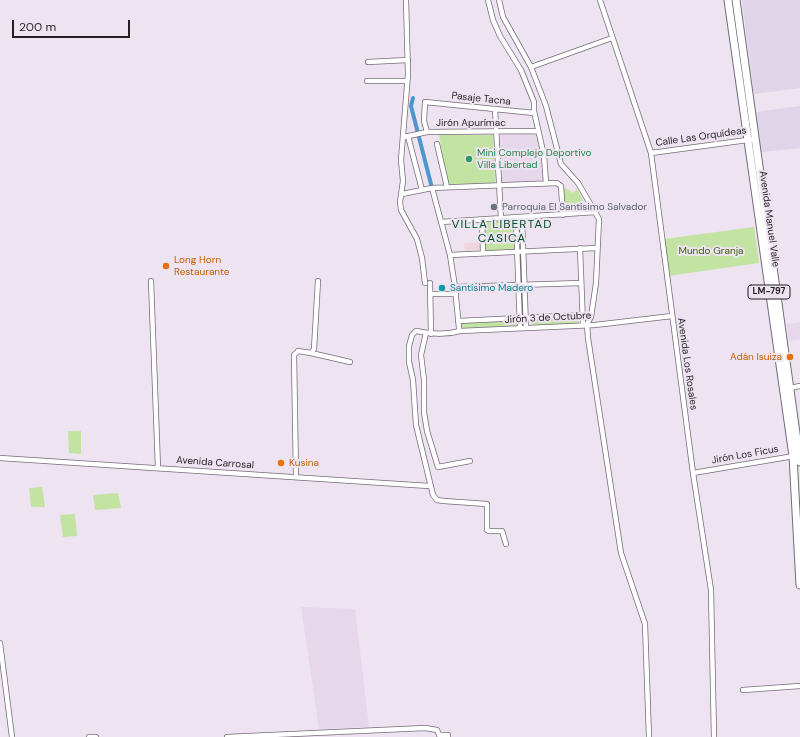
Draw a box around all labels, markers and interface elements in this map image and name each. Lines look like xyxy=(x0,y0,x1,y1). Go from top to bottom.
scale bar xyxy=(14,12,132,38)
text: 200 m xyxy=(19,19,56,35)
street label: Pasaje Tacna xyxy=(451,90,511,108)
street label: Jirón Apurímac xyxy=(436,117,506,129)
street label: Calle Las Orquídeas xyxy=(655,125,747,149)
place label: Mini Complejo Deportivo Villa Libertad xyxy=(477,147,592,170)
marker: Mini Complejo Deportivo Villa Libertad xyxy=(464,154,474,164)
street label: Avenida Manuel Valle xyxy=(756,170,782,268)
place label: Parroquia El Santísimo Salvador xyxy=(502,201,647,213)
marker: Parroquia El Santísimo Salvador xyxy=(489,202,499,212)
district label: VILLA LIBERTAD CASICA xyxy=(452,218,552,246)
park label: Mundo Granja xyxy=(678,245,744,257)
place label: Long Horn Restaurante xyxy=(174,254,230,278)
marker: Long Horn Restaurante xyxy=(161,261,171,271)
place label: Santísimo Madero xyxy=(450,282,533,294)
marker: Santísimo Madero xyxy=(437,283,447,293)
road number: LM-797 xyxy=(748,285,790,299)
street label: Jirón 3 de Octubre xyxy=(504,310,592,326)
street label: Avenida Los Rosales xyxy=(675,317,699,411)
place label: Adán Isuiza xyxy=(730,351,782,363)
marker: Adán Isuiza xyxy=(785,352,795,362)
street label: Jirón Los Ficus xyxy=(710,443,780,467)
street label: Avenida Carrosal xyxy=(176,454,254,472)
place label: Kusina xyxy=(289,457,319,469)
marker: Kusina xyxy=(276,458,286,468)

